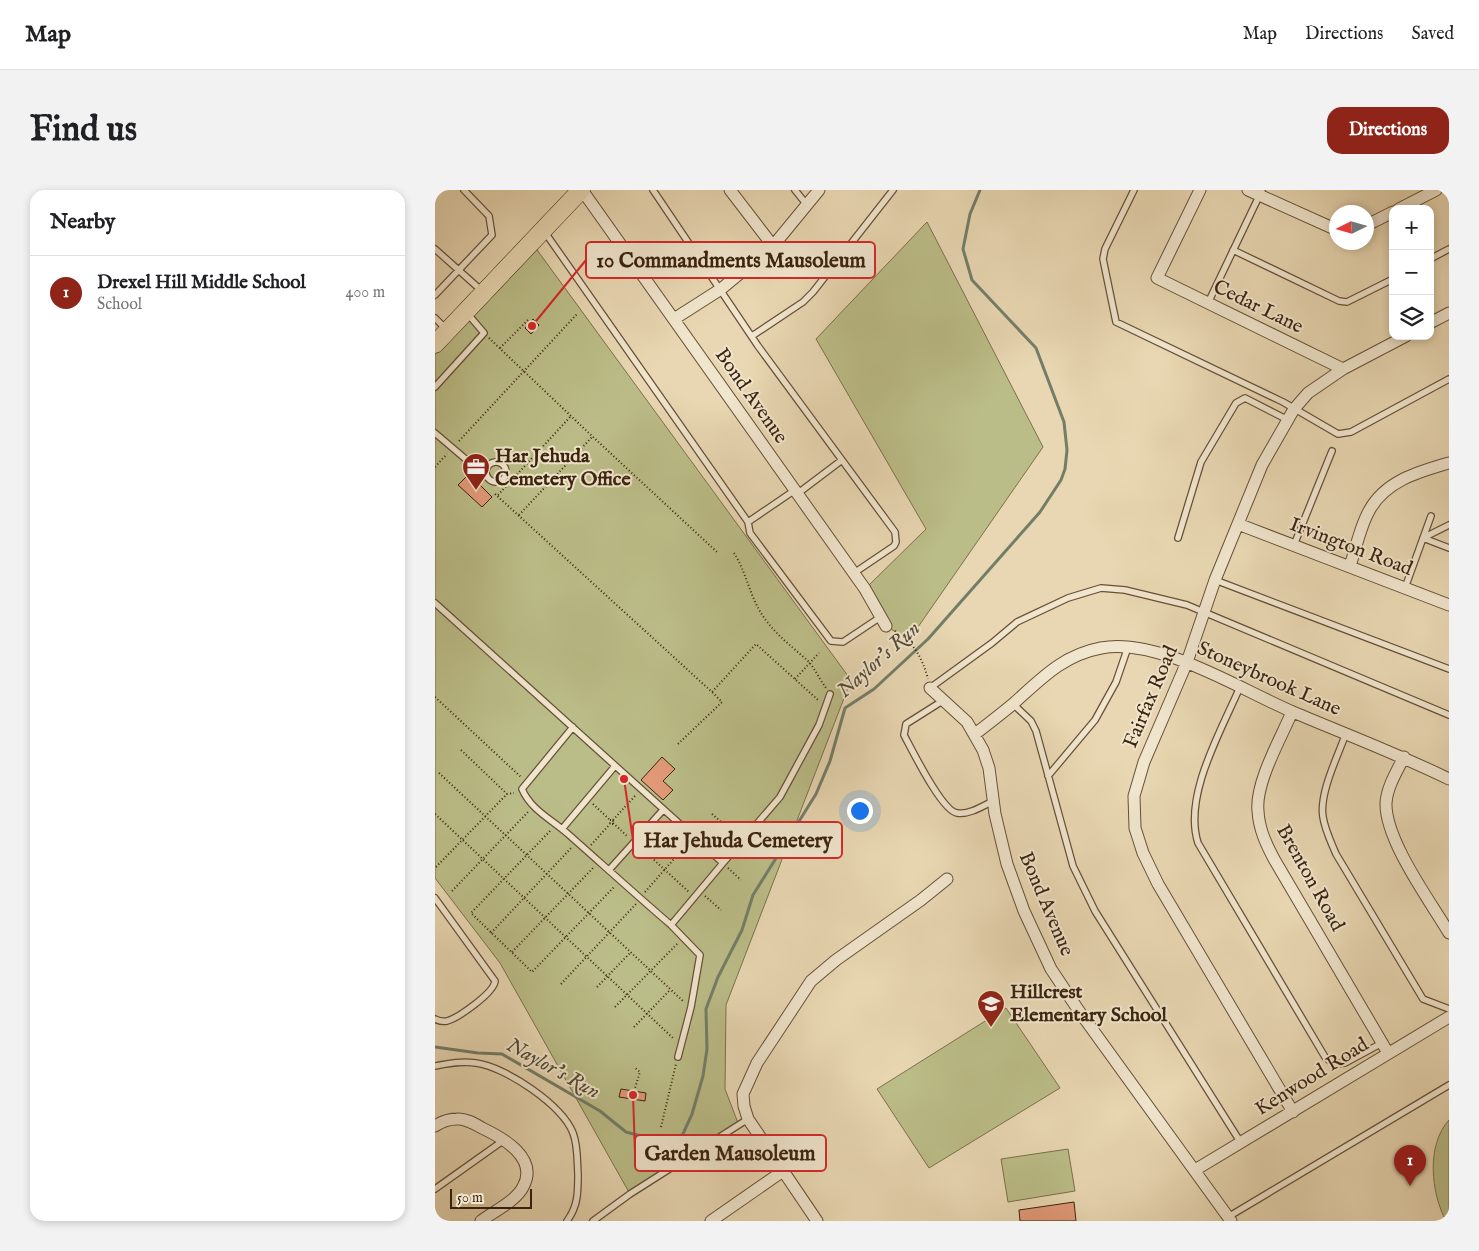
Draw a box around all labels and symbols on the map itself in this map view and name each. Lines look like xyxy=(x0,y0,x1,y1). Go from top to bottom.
north arrow xyxy=(1329,205,1374,250)
callout: 10 Commandments Mausoleum xyxy=(586,242,875,278)
text: 10 Commandments Mausoleum xyxy=(596,248,867,275)
street label: Cedar Lane xyxy=(1209,274,1307,340)
street label: Bond Avenue xyxy=(709,343,793,449)
place label: Har Jehuda Cemetery Office xyxy=(495,444,631,492)
office icon: Har Jehuda Cemetery Office xyxy=(461,452,491,491)
street label: Irvington Road xyxy=(1286,512,1416,582)
water label: Naylor's Run xyxy=(832,615,926,705)
street label: Stoneybrook Lane xyxy=(1193,636,1345,722)
street label: Fairfax Road xyxy=(1118,642,1184,752)
your location xyxy=(847,798,873,824)
street label: Brenton Road xyxy=(1270,820,1350,936)
callout: Har Jehuda Cemetery xyxy=(633,822,842,858)
text: Har Jehuda Cemetery xyxy=(643,828,833,855)
street label: Bond Avenue xyxy=(1013,848,1079,960)
place label: Hillcrest Elementary School xyxy=(1010,980,1168,1028)
school or university icon: Hillcrest Elementary School xyxy=(976,989,1006,1028)
water label: Naylor's Run xyxy=(501,1032,605,1106)
street label: Kenwood Road xyxy=(1251,1032,1374,1122)
callout: Garden Mausoleum xyxy=(635,1135,826,1171)
text: Garden Mausoleum xyxy=(645,1141,816,1168)
pin: 1 xyxy=(1394,1145,1426,1186)
scale bar xyxy=(450,1186,533,1209)

